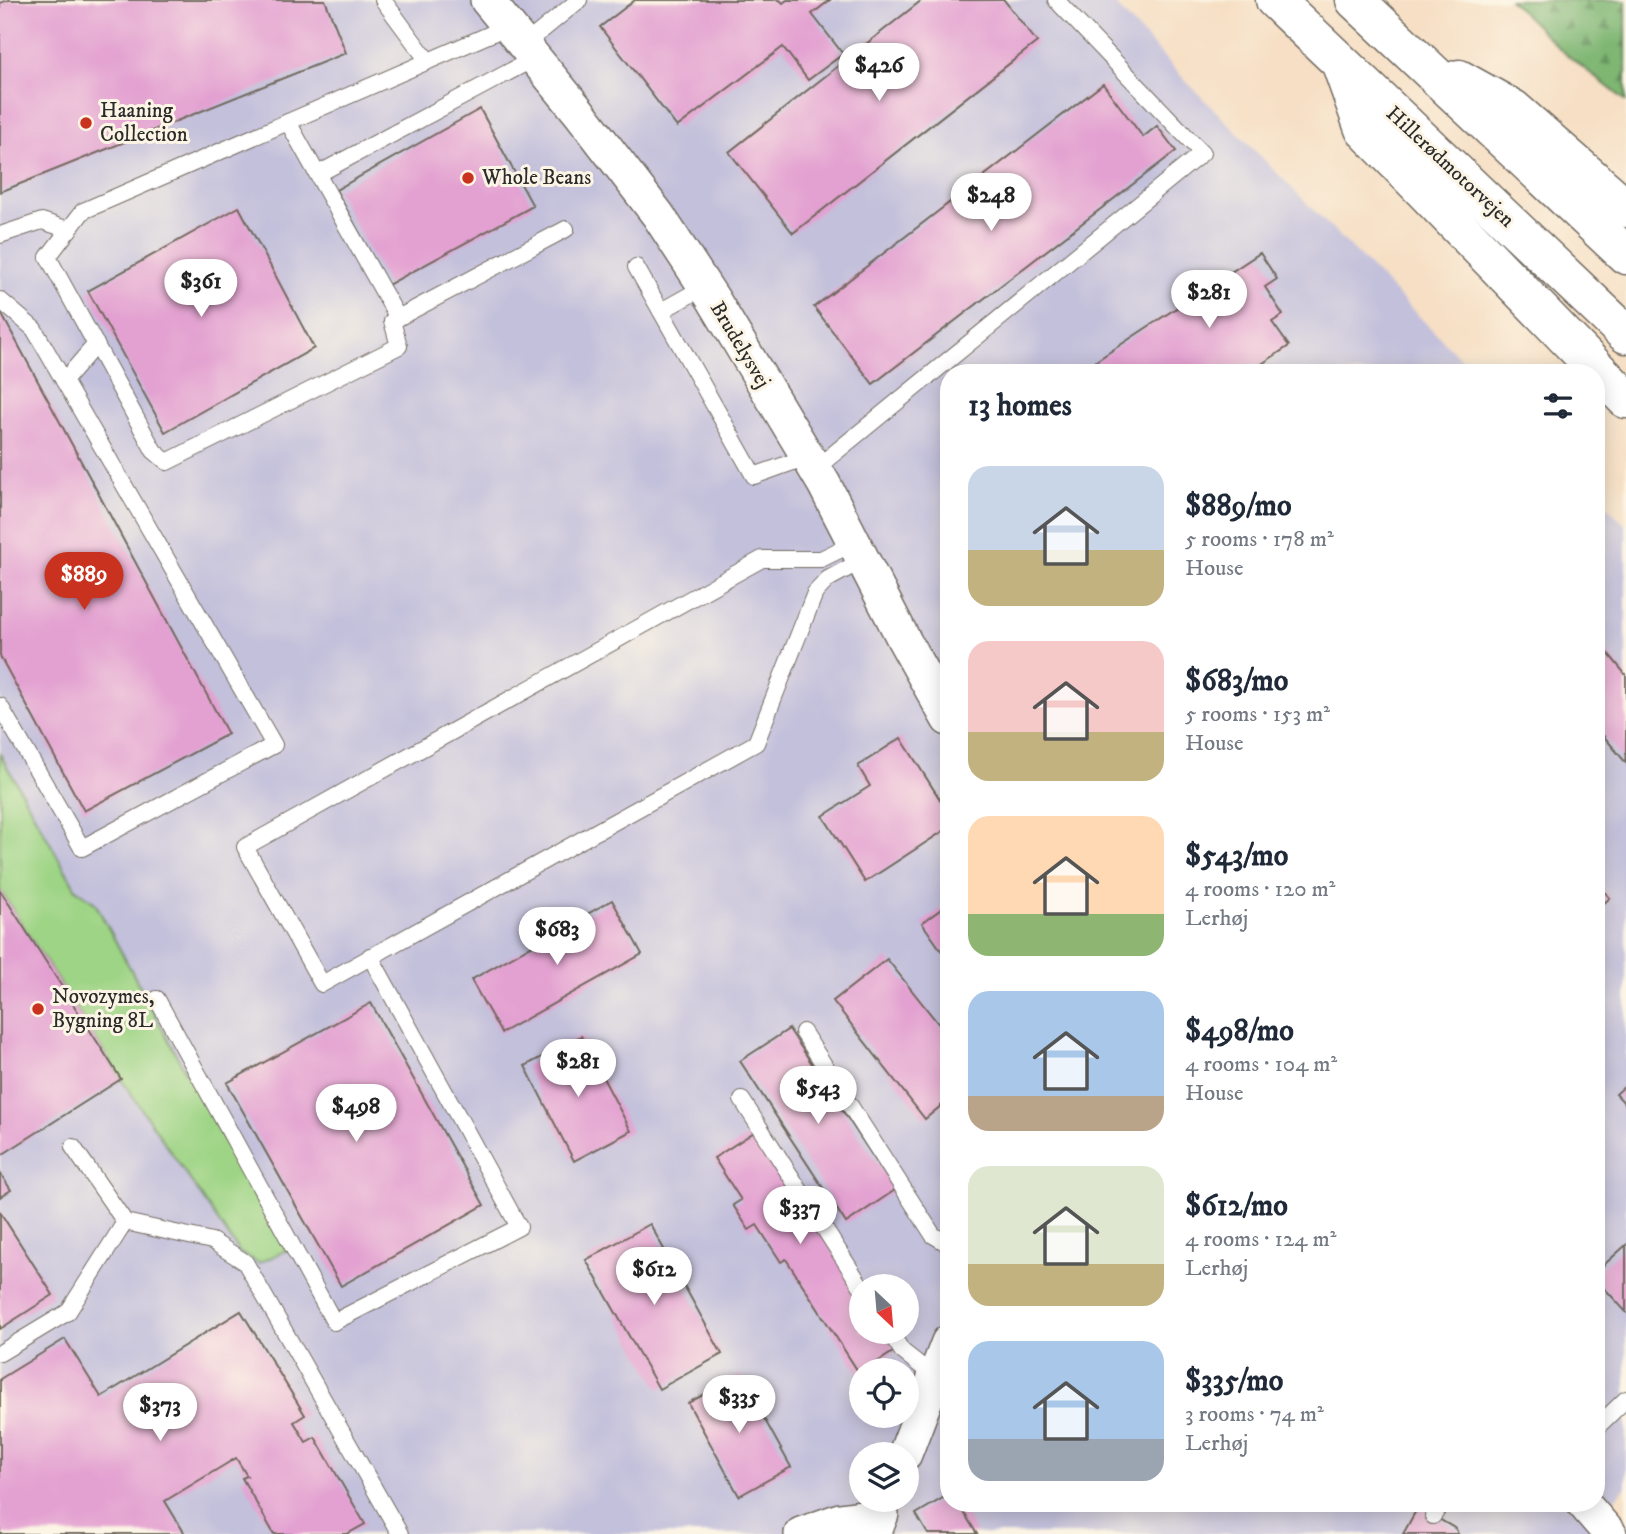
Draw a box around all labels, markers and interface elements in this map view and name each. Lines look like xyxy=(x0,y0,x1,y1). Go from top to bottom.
pin: $426 xyxy=(838,43,920,103)
text: $426 xyxy=(854,51,904,80)
place label: Haaning Collection xyxy=(100,98,188,148)
street label: Hillerødmotorvejen xyxy=(1380,101,1520,233)
marker: Haaning Collection xyxy=(78,115,94,131)
place label: Whole Beans xyxy=(481,165,591,191)
marker: Whole Beans xyxy=(460,170,476,186)
pin: $248 xyxy=(950,174,1032,233)
text: $248 xyxy=(967,181,1015,210)
pin: $361 xyxy=(160,260,242,319)
text: $361 xyxy=(180,267,222,296)
pin: $281 xyxy=(1168,270,1250,330)
text: $281 xyxy=(1187,278,1231,307)
street label: Brudelysvej xyxy=(704,297,776,393)
icon: filters xyxy=(1539,387,1577,425)
text: 13 homes xyxy=(968,388,1072,425)
text: $889/mo xyxy=(1185,488,1292,525)
icon: home xyxy=(1024,494,1108,578)
text: 5 rooms · 178 m² xyxy=(1185,525,1334,554)
pin: $889 xyxy=(43,552,125,612)
text: House xyxy=(1185,554,1243,583)
text: $889 xyxy=(60,560,108,589)
text: $683/mo xyxy=(1185,663,1288,700)
icon: home xyxy=(1024,669,1108,753)
text: 5 rooms · 153 m² xyxy=(1185,700,1330,729)
text: House xyxy=(1185,729,1243,758)
text: $543/mo xyxy=(1185,838,1288,875)
icon: home xyxy=(1024,844,1108,928)
text: 4 rooms · 120 m² xyxy=(1185,875,1336,904)
text: Lerhøj xyxy=(1185,904,1248,933)
pin: $683 xyxy=(516,908,598,967)
text: $683 xyxy=(535,915,579,944)
place label: Novozymes, Bygning 8L xyxy=(52,984,154,1034)
marker: Novozymes, Bygning 8L xyxy=(30,1001,46,1017)
text: $498/mo xyxy=(1185,1013,1294,1050)
icon: home xyxy=(1024,1019,1108,1103)
pin: $281 xyxy=(537,1040,619,1099)
text: $281 xyxy=(556,1047,600,1076)
text: 4 rooms · 104 m² xyxy=(1185,1050,1337,1079)
pin: $543 xyxy=(777,1066,859,1126)
text: $543 xyxy=(796,1074,840,1103)
text: House xyxy=(1185,1079,1243,1108)
pin: $498 xyxy=(315,1084,397,1144)
text: $498 xyxy=(332,1092,380,1121)
pin: $337 xyxy=(759,1186,841,1246)
text: $612/mo xyxy=(1185,1188,1288,1225)
text: $337 xyxy=(779,1194,821,1223)
icon: home xyxy=(1024,1194,1108,1278)
text: 4 rooms · 124 m² xyxy=(1185,1225,1336,1254)
pin: $612 xyxy=(613,1248,695,1307)
text: Lerhøj xyxy=(1185,1254,1248,1283)
text: $612 xyxy=(632,1255,676,1284)
north arrow xyxy=(849,1274,919,1344)
map controls xyxy=(849,1274,919,1512)
button: locate xyxy=(849,1358,919,1428)
text: $335/mo xyxy=(1185,1363,1283,1400)
icon: home xyxy=(1024,1369,1108,1453)
pin: $335 xyxy=(698,1376,780,1435)
text: $335 xyxy=(718,1383,760,1412)
pin: $373 xyxy=(119,1384,201,1443)
text: $373 xyxy=(139,1391,181,1420)
text: 3 rooms · 74 m² xyxy=(1185,1400,1324,1429)
text: Lerhøj xyxy=(1185,1429,1248,1458)
button: layers xyxy=(849,1442,919,1512)

